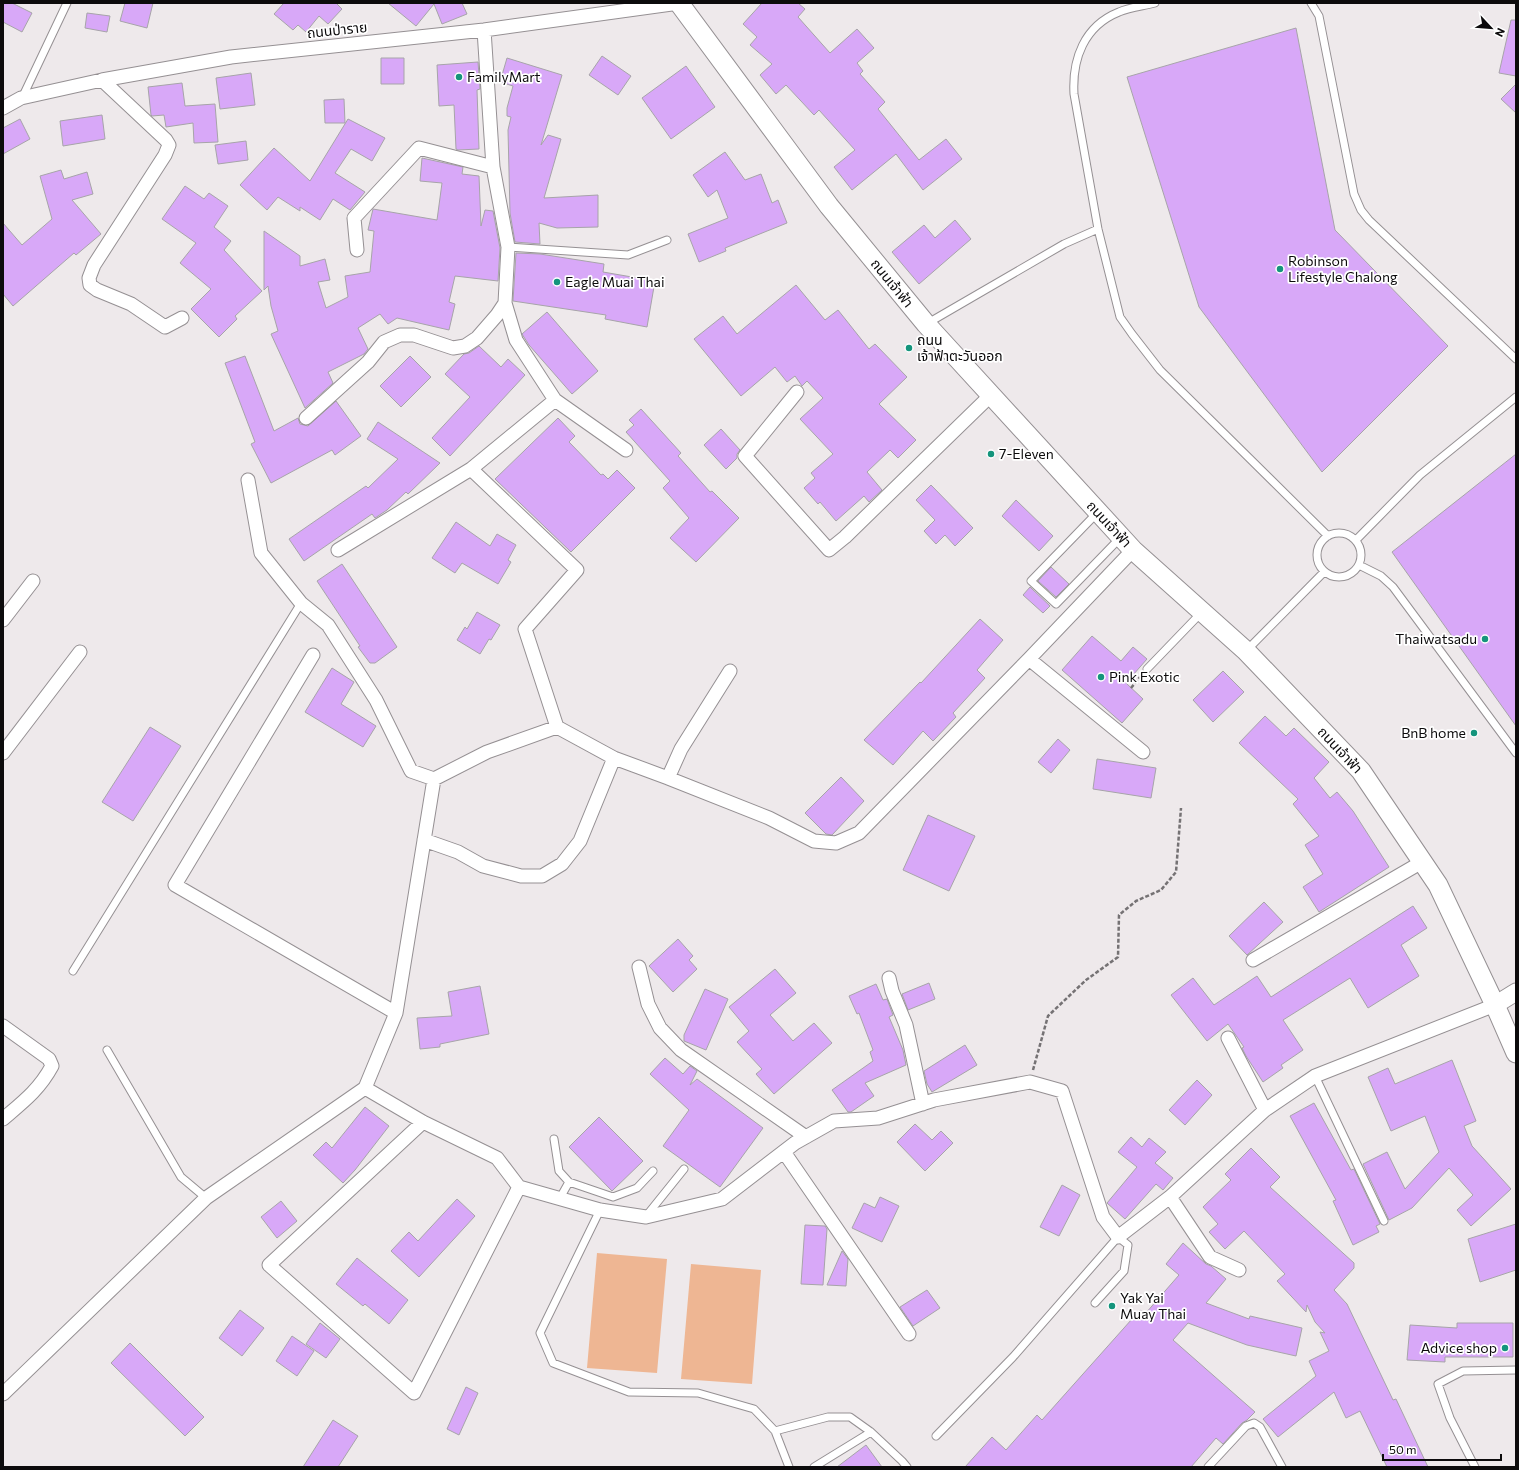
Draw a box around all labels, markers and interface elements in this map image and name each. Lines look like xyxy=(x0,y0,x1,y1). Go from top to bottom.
north arrow xyxy=(1471,8,1511,48)
street label: ถนนป่าราย xyxy=(306,18,368,41)
text: N xyxy=(1493,26,1508,39)
place label: FamilyMart xyxy=(467,68,541,85)
marker: FamilyMart xyxy=(454,72,464,82)
place label: Robinson Lifestyle Chalong xyxy=(1288,252,1398,285)
street label: ถนนเจ้าฟ้า xyxy=(868,255,917,310)
marker: Robinson Lifestyle Chalong xyxy=(1275,264,1285,274)
place label: Eagle Muai Thai xyxy=(565,273,665,290)
marker: Eagle Muai Thai xyxy=(552,277,562,287)
place label: ถนน เจ้าฟ้าตะวันออก xyxy=(917,331,1003,364)
marker: ถนน เจ้าฟ้าตะวันออก xyxy=(904,343,914,353)
place label: 7-Eleven xyxy=(999,445,1054,462)
marker: 7-Eleven xyxy=(986,449,996,459)
street label: ถนนเจ้าฟ้า xyxy=(1083,497,1135,551)
place label: Thaiwatsadu xyxy=(1395,630,1477,647)
marker: Thaiwatsadu xyxy=(1480,634,1490,644)
place label: Pink Exotic xyxy=(1109,668,1180,685)
marker: Pink Exotic xyxy=(1096,672,1106,682)
street label: ถนนเจ้าฟ้า xyxy=(1314,723,1366,777)
place label: BnB home xyxy=(1401,724,1466,741)
marker: BnB home xyxy=(1469,728,1479,738)
place label: Yak Yai Muay Thai xyxy=(1120,1289,1186,1322)
marker: Yak Yai Muay Thai xyxy=(1107,1301,1117,1311)
place label: Advice shop xyxy=(1421,1339,1497,1356)
marker: Advice shop xyxy=(1500,1343,1510,1353)
scale bar xyxy=(1383,1436,1501,1462)
text: 50 m xyxy=(1389,1442,1417,1456)

